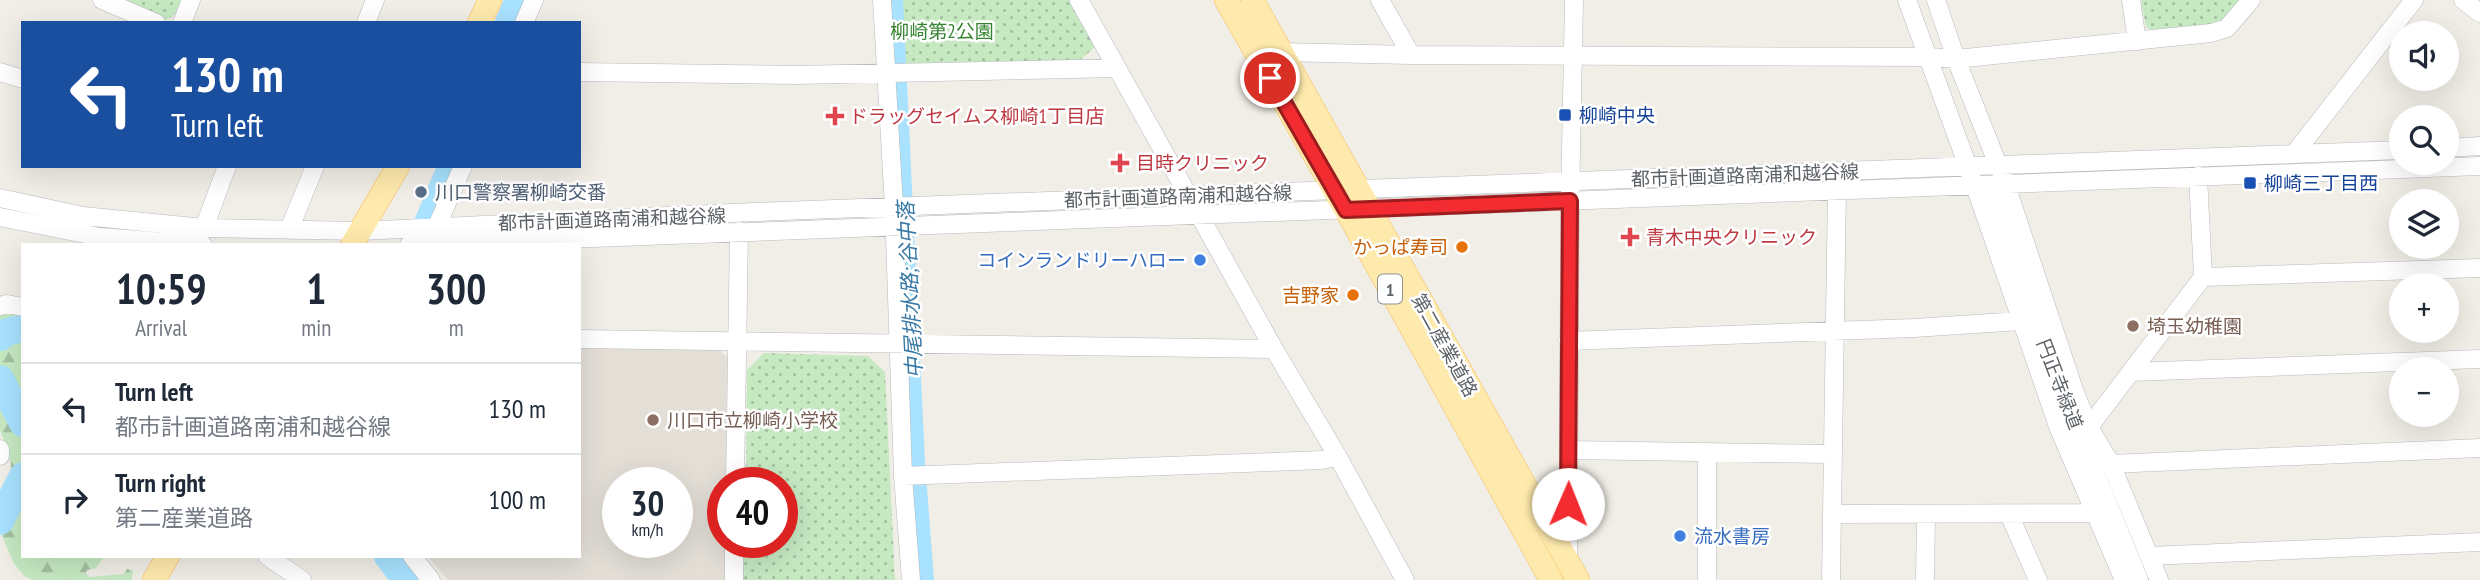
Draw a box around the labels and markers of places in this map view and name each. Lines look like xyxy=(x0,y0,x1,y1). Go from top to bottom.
pin xyxy=(1240,48,1300,108)
place label: 柳崎中央 xyxy=(1579,103,1655,127)
place label: ドラッグセイムス柳崎1丁目店 xyxy=(849,104,1104,128)
marker: 柳崎中央 xyxy=(1557,107,1573,123)
marker: ドラッグセイムス柳崎1丁目店 xyxy=(827,108,843,124)
place label: 目時クリニック xyxy=(1136,151,1269,175)
marker: 目時クリニック xyxy=(1110,153,1130,173)
place label: 柳崎三丁目西 xyxy=(2264,171,2378,195)
marker: 柳崎三丁目西 xyxy=(2242,175,2258,191)
place label: 川口警察署柳崎交番 xyxy=(435,180,606,204)
marker: 川口警察署柳崎交番 xyxy=(413,184,429,200)
place label: 青木中央クリニック xyxy=(1646,225,1817,249)
marker: 青木中央クリニック xyxy=(1620,227,1640,247)
place label: かっぱ寿司 xyxy=(1353,235,1448,259)
marker: かっぱ寿司 xyxy=(1454,239,1470,255)
place label: コインランドリーハロー xyxy=(977,248,1186,272)
marker: コインランドリーハロー xyxy=(1192,252,1208,268)
place label: 吉野家 xyxy=(1282,283,1339,307)
marker: 吉野家 xyxy=(1345,287,1361,303)
place label: 埼玉幼稚園 xyxy=(2147,314,2242,338)
marker: 埼玉幼稚園 xyxy=(2125,318,2141,334)
place label: 川口市立柳崎小学校 xyxy=(667,408,838,432)
marker: 川口市立柳崎小学校 xyxy=(645,412,661,428)
place label: 流水書房 xyxy=(1694,524,1770,548)
marker: 流水書房 xyxy=(1672,528,1688,544)

